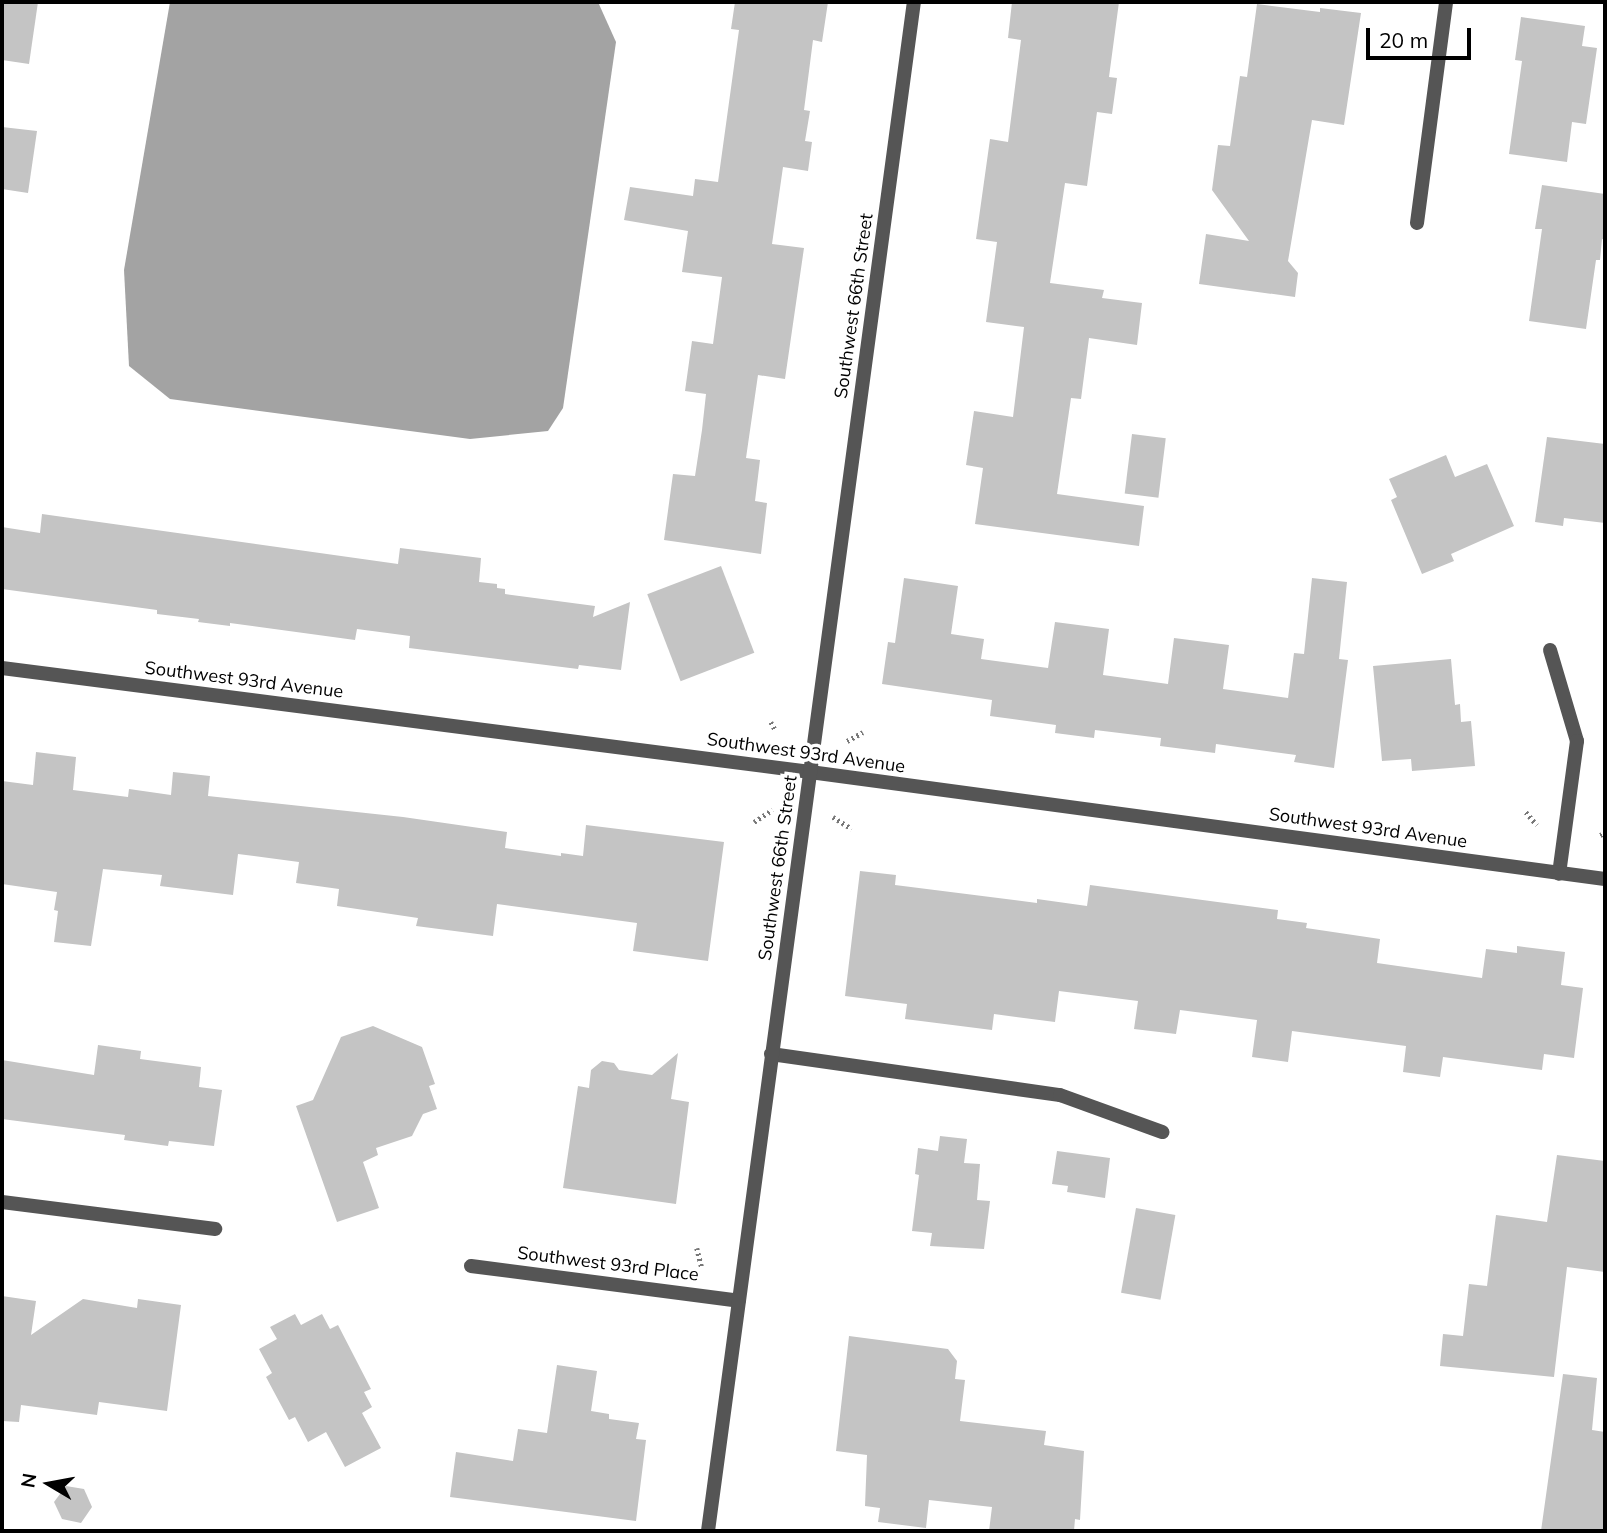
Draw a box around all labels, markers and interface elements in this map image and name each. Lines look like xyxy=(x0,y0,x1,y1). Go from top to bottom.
scale bar xyxy=(1369,14,1474,58)
text: 20 m xyxy=(1379,27,1428,53)
street label: Southwest 66th Street xyxy=(830,212,878,400)
street label: Southwest 93rd Avenue xyxy=(143,657,345,703)
street label: Southwest 93rd Avenue xyxy=(705,728,907,778)
street label: Southwest 66th Street xyxy=(754,774,802,962)
street label: Southwest 93rd Avenue xyxy=(1267,803,1469,853)
street label: Southwest 93rd Place xyxy=(516,1242,700,1286)
north arrow xyxy=(14,1449,84,1519)
text: N xyxy=(15,1471,41,1490)

